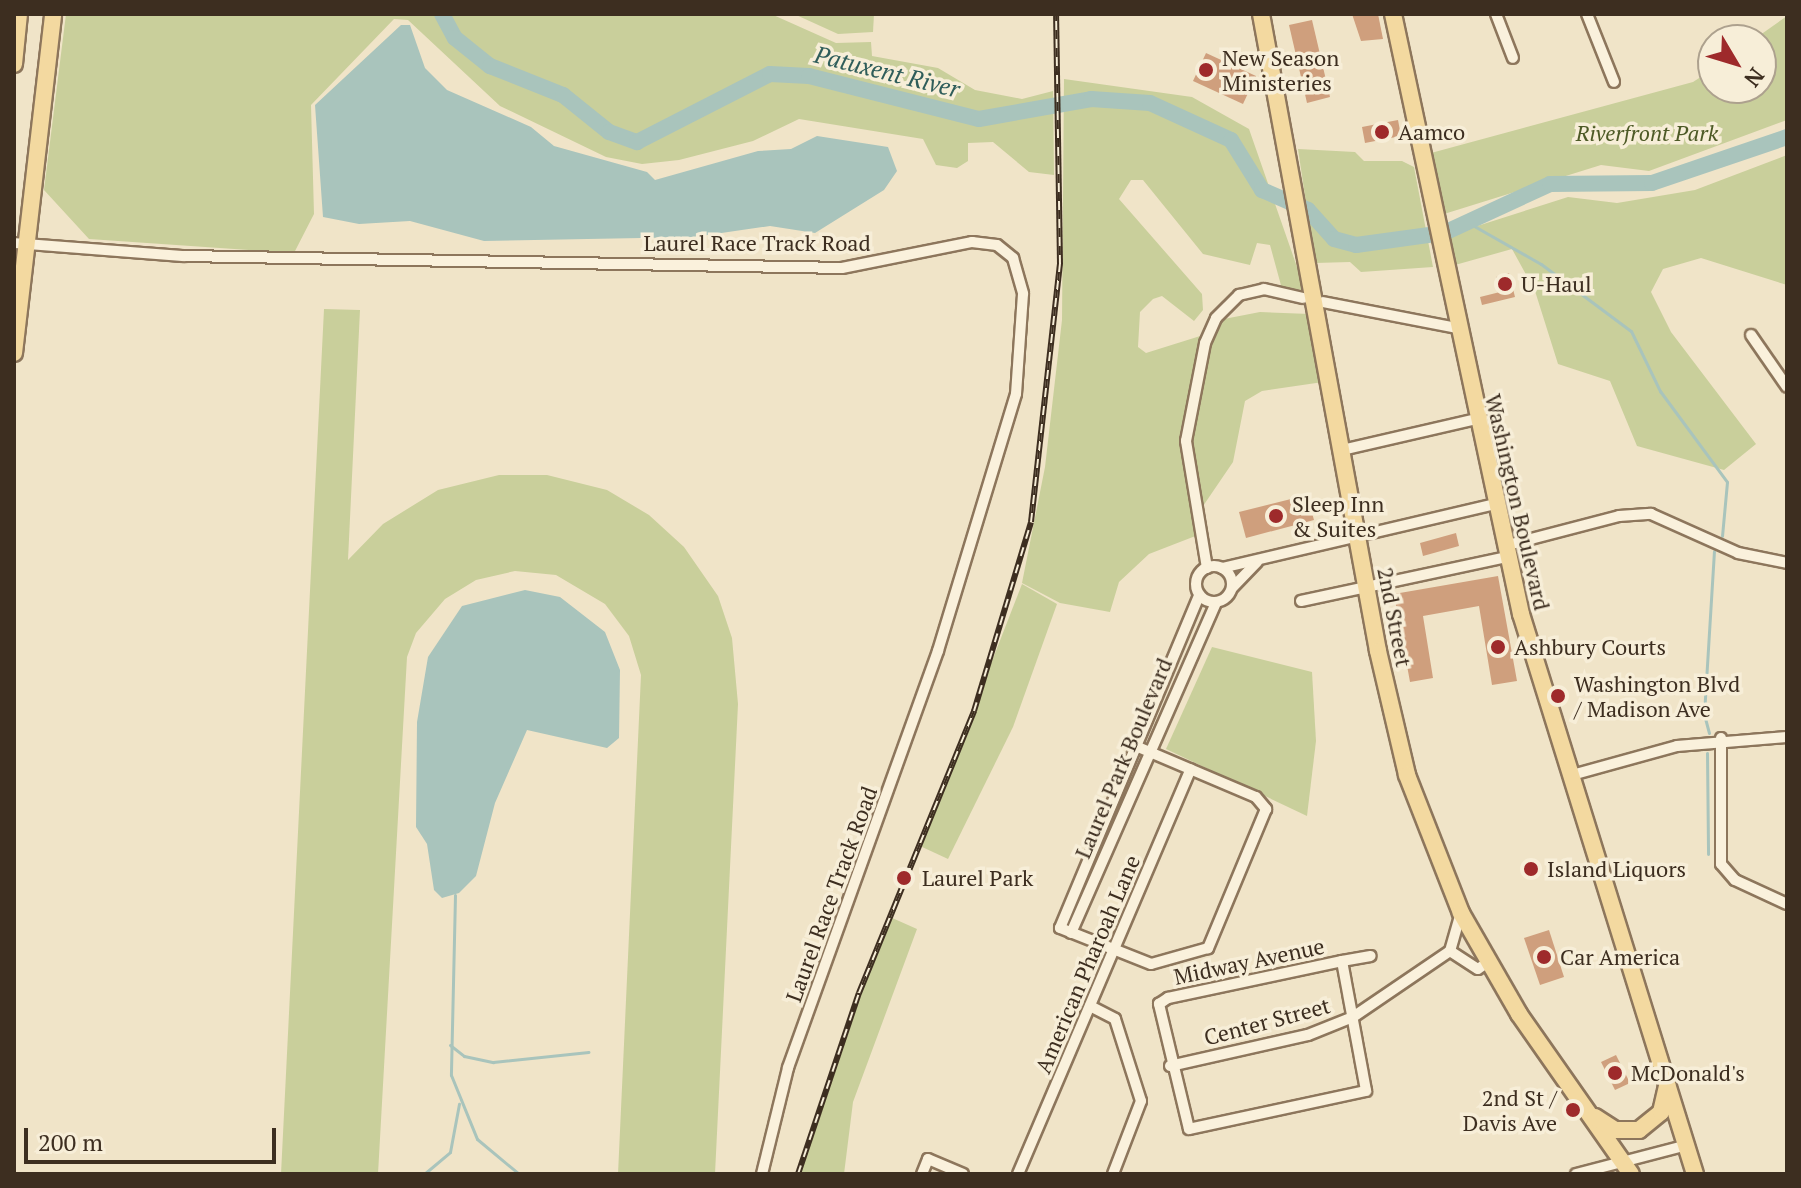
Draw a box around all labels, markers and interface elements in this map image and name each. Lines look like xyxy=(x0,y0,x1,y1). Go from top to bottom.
north arrow xyxy=(1697,24,1777,104)
water label: Patuxent River xyxy=(811,40,963,104)
place label: New Season Ministeries xyxy=(1222,44,1339,96)
marker: New Season Ministeries xyxy=(1197,61,1215,79)
text: N xyxy=(1738,62,1771,93)
place label: Aamco xyxy=(1398,119,1465,145)
park label: Riverfront Park xyxy=(1576,120,1718,146)
marker: Aamco xyxy=(1373,123,1391,141)
street label: Laurel Race Track Road xyxy=(643,230,871,256)
place label: U-Haul xyxy=(1521,271,1592,297)
marker: U-Haul xyxy=(1496,275,1514,293)
street label: Washington Boulevard xyxy=(1480,391,1556,613)
place label: Sleep Inn & Suites xyxy=(1292,490,1384,542)
marker: Sleep Inn & Suites xyxy=(1267,507,1285,525)
street label: 2nd Street xyxy=(1372,565,1418,669)
place label: Ashbury Courts xyxy=(1514,634,1666,660)
marker: Ashbury Courts xyxy=(1489,638,1507,656)
street label: Laurel Park Boulevard xyxy=(1069,654,1177,862)
place label: Washington Blvd / Madison Ave xyxy=(1574,670,1740,722)
marker: Washington Blvd / Madison Ave xyxy=(1549,687,1567,705)
street label: Laurel Race Track Road xyxy=(780,783,882,1005)
street label: American Pharoah Lane xyxy=(1029,851,1145,1077)
place label: Island Liquors xyxy=(1547,856,1686,882)
marker: Island Liquors xyxy=(1522,860,1540,878)
place label: Laurel Park xyxy=(922,865,1033,891)
marker: Laurel Park xyxy=(893,867,915,889)
street label: Midway Avenue xyxy=(1171,932,1327,990)
place label: Car America xyxy=(1560,944,1681,970)
marker: Car America xyxy=(1535,948,1553,966)
street label: Center Street xyxy=(1201,991,1333,1051)
place label: McDonald's xyxy=(1631,1060,1745,1086)
marker: McDonald's xyxy=(1606,1064,1624,1082)
place label: 2nd St / Davis Ave xyxy=(1462,1084,1557,1136)
marker: 2nd St / Davis Ave xyxy=(1564,1101,1582,1119)
scale bar xyxy=(28,1112,280,1162)
text: 200 m xyxy=(38,1126,103,1158)

